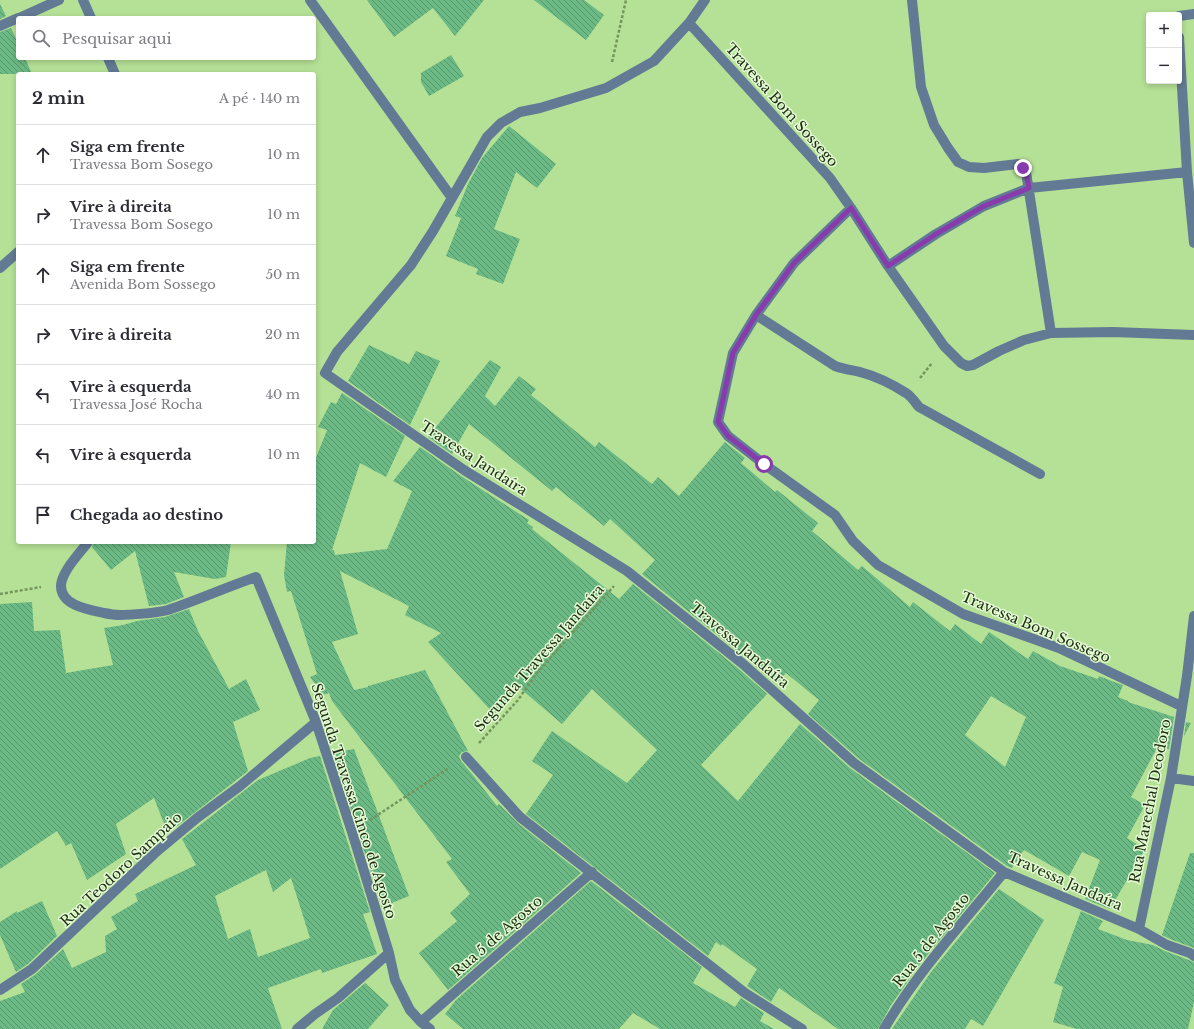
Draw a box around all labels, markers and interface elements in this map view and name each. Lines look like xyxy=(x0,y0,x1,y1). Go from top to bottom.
map controls xyxy=(1146,12,1182,84)
button: + xyxy=(1146,12,1182,48)
search box xyxy=(16,16,316,60)
icon: search xyxy=(30,27,52,49)
text: Pesquisar aqui xyxy=(62,29,172,48)
street label: Travessa Bom Sossego xyxy=(722,39,842,171)
button: − xyxy=(1146,48,1182,84)
text: 2 min xyxy=(32,88,85,109)
text: A pé · 140 m xyxy=(219,90,300,107)
text: Siga em frente xyxy=(70,137,185,156)
icon: ahead xyxy=(32,144,54,166)
text: 10 m xyxy=(267,146,300,163)
text: Travessa Bom Sosego xyxy=(70,156,213,173)
route end xyxy=(1014,159,1032,177)
text: Vire à direita xyxy=(70,197,172,216)
icon: right xyxy=(32,204,54,226)
text: 10 m xyxy=(267,206,300,223)
text: Travessa Bom Sosego xyxy=(70,216,213,233)
text: Siga em frente xyxy=(70,257,185,276)
icon: ahead xyxy=(32,264,54,286)
text: 50 m xyxy=(266,266,300,283)
text: Avenida Bom Sossego xyxy=(70,276,216,293)
icon: right xyxy=(32,324,54,346)
text: Vire à direita xyxy=(70,325,172,344)
text: 20 m xyxy=(265,326,300,343)
text: Vire à esquerda xyxy=(70,377,192,396)
icon: left xyxy=(32,384,54,406)
text: 40 m xyxy=(265,386,300,403)
text: Travessa José Rocha xyxy=(70,396,202,413)
street label: Travessa Jandaíra xyxy=(417,417,531,499)
icon: left xyxy=(32,444,54,466)
text: Vire à esquerda xyxy=(70,445,192,464)
text: 10 m xyxy=(267,446,300,463)
route start xyxy=(755,455,773,473)
icon: arrive xyxy=(32,504,54,526)
text: Chegada ao destino xyxy=(70,505,223,524)
street label: Segunda Travessa Jandaíra xyxy=(470,581,608,735)
street label: Travessa Bom Sossego xyxy=(959,587,1113,667)
street label: Travessa Jandaíra xyxy=(687,598,793,692)
street label: Segunda Travessa Cinco de Agosto xyxy=(307,681,401,921)
street label: Rua Marechal Deodoro xyxy=(1125,717,1175,885)
street label: Rua Teodoro Sampaio xyxy=(56,808,186,930)
street label: Travessa Jandaíra xyxy=(1005,848,1125,915)
street label: Rua 5 de Agosto xyxy=(889,890,973,990)
street label: Rua 5 de Agosto xyxy=(448,892,546,980)

